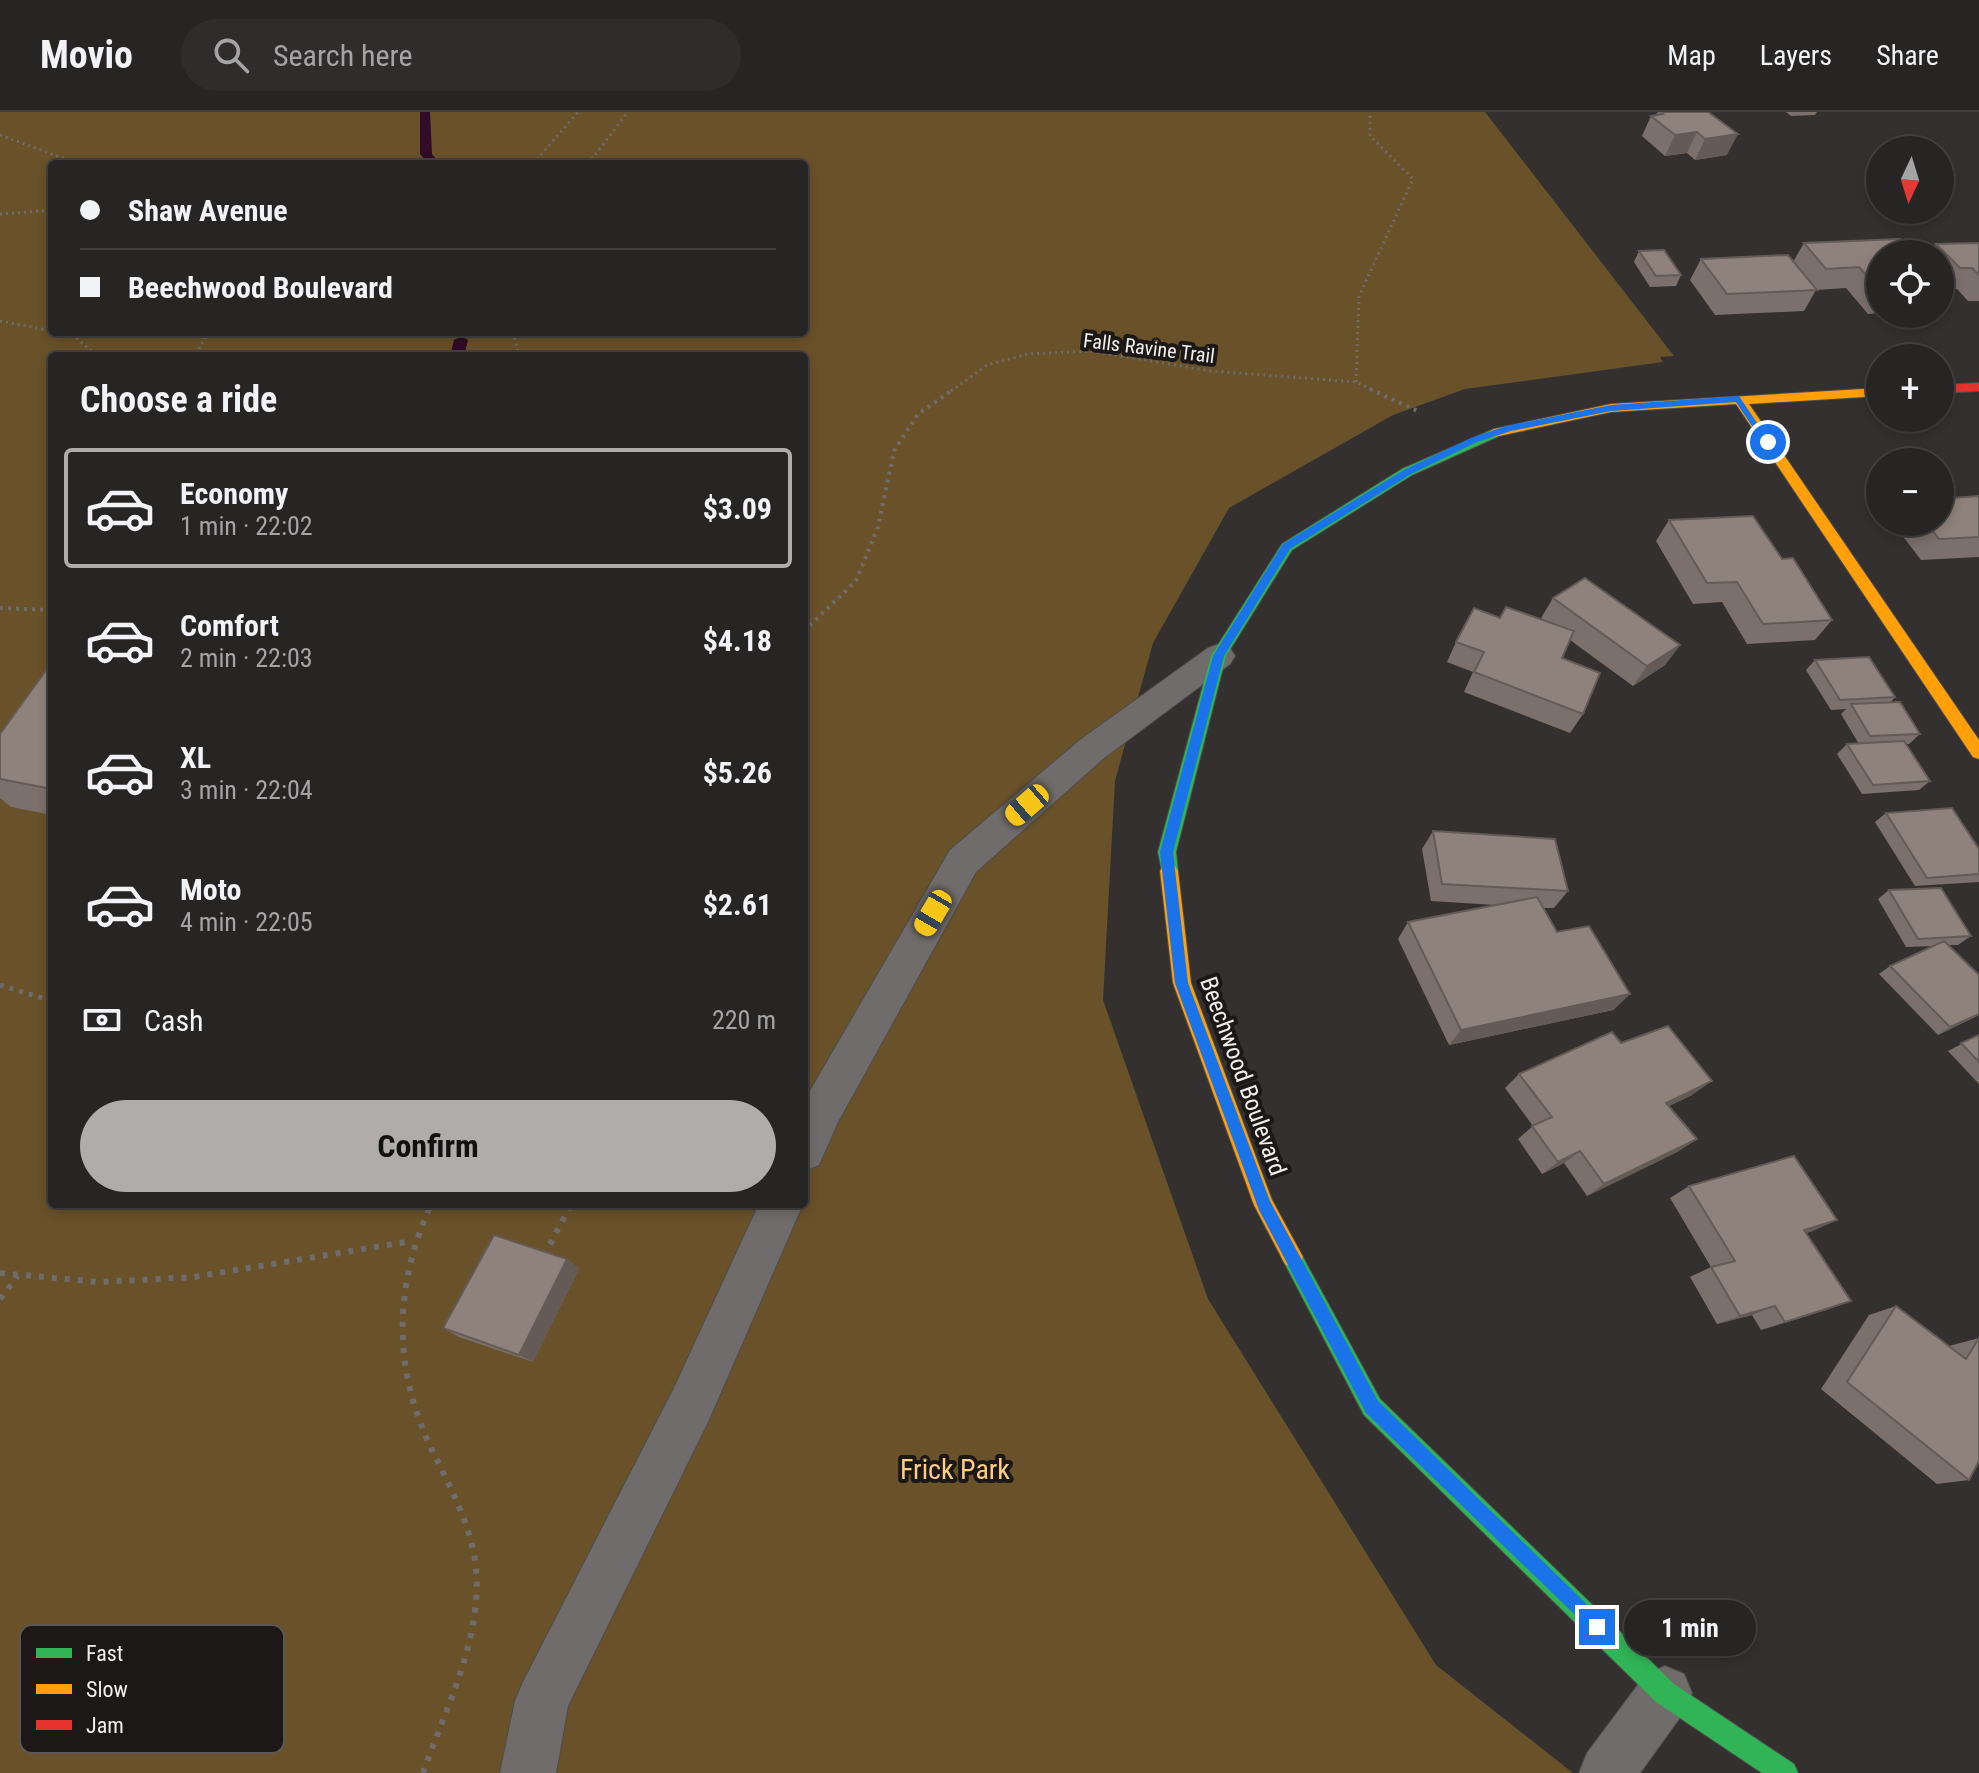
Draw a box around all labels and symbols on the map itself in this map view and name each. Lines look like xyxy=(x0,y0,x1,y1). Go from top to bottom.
north arrow xyxy=(1866,136,1954,224)
street label: Falls Ravine Trail xyxy=(1082,328,1216,368)
route start xyxy=(1750,424,1786,460)
car xyxy=(1001,780,1053,830)
car xyxy=(911,886,955,940)
street label: Beechwood Boulevard xyxy=(1194,973,1292,1179)
park label: Frick Park xyxy=(900,1453,1010,1486)
callout: 1 min xyxy=(1625,1599,1757,1655)
route end xyxy=(1579,1609,1615,1645)
legend xyxy=(20,1625,284,1753)
text: Fast xyxy=(86,1641,123,1666)
text: Slow xyxy=(86,1677,128,1702)
text: Jam xyxy=(86,1713,124,1738)

